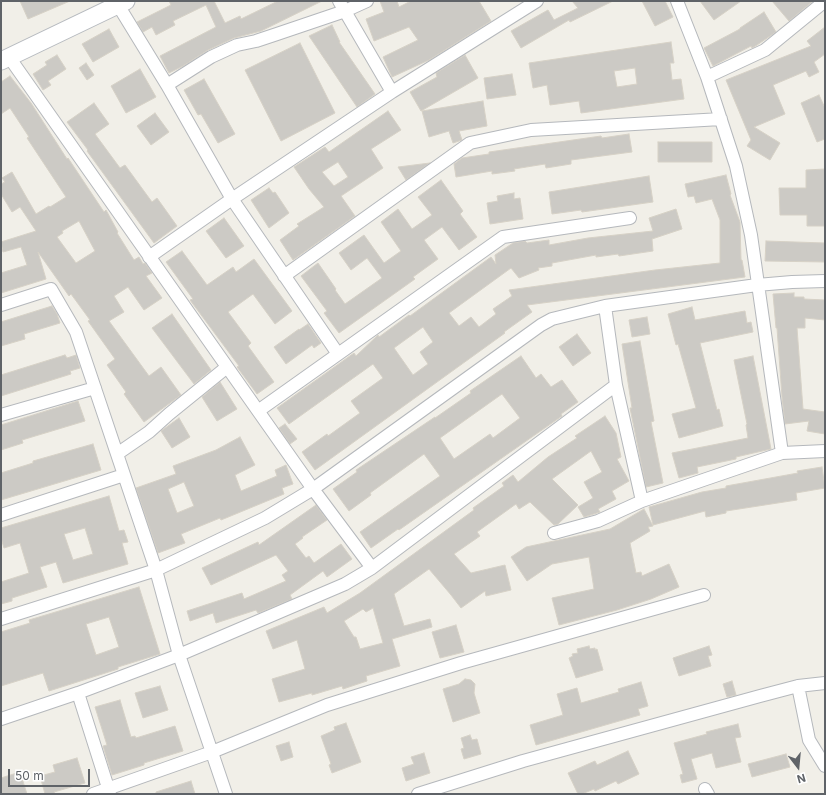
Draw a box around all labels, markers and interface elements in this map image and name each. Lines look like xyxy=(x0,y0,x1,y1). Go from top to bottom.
north arrow xyxy=(778,747,818,787)
scale bar xyxy=(10,761,92,787)
text: 50 m xyxy=(15,768,44,783)
text: N xyxy=(795,771,807,786)

